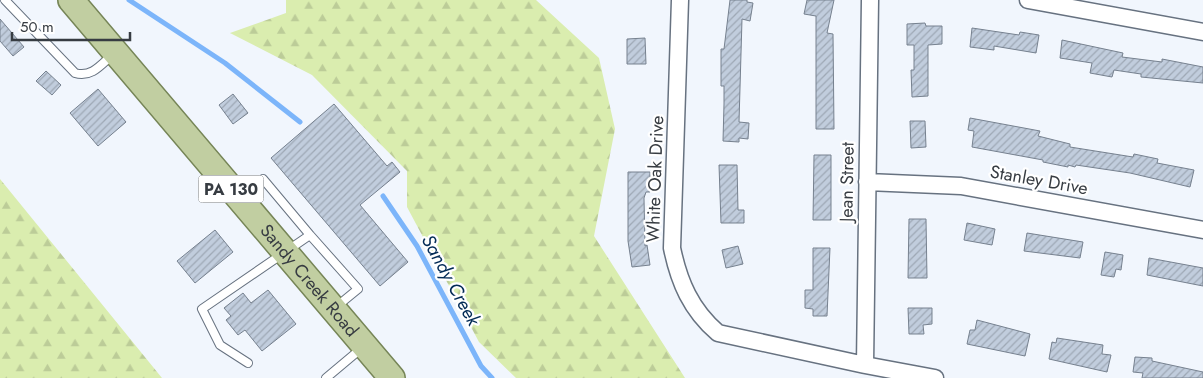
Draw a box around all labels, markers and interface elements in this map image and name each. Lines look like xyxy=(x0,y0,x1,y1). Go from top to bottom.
scale bar xyxy=(12,10,130,42)
text: 50 m xyxy=(20,16,54,38)
street label: White Oak Drive xyxy=(640,115,670,243)
street label: Jean Street xyxy=(833,141,861,224)
street label: Stanley Drive xyxy=(988,159,1090,201)
road number: PA 130 xyxy=(198,175,264,202)
street label: Sandy Creek Road xyxy=(254,219,365,343)
water label: Sandy Creek xyxy=(415,230,488,331)

